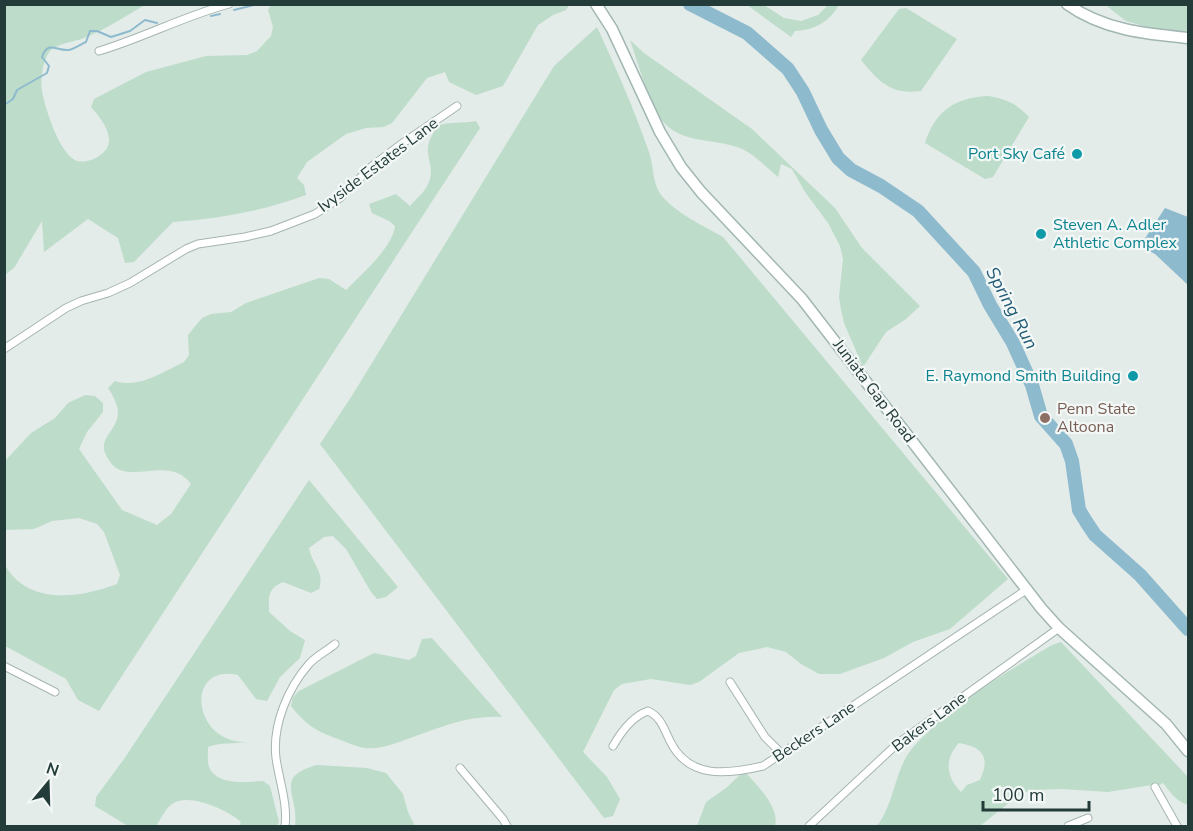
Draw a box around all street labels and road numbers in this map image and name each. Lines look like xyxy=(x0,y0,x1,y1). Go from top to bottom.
street label: Ivyside Estates Lane xyxy=(313,112,443,218)
street label: Juniata Gap Road xyxy=(827,334,920,447)
street label: Bakers Lane xyxy=(887,687,971,757)
street label: Beckers Lane xyxy=(768,696,860,768)

